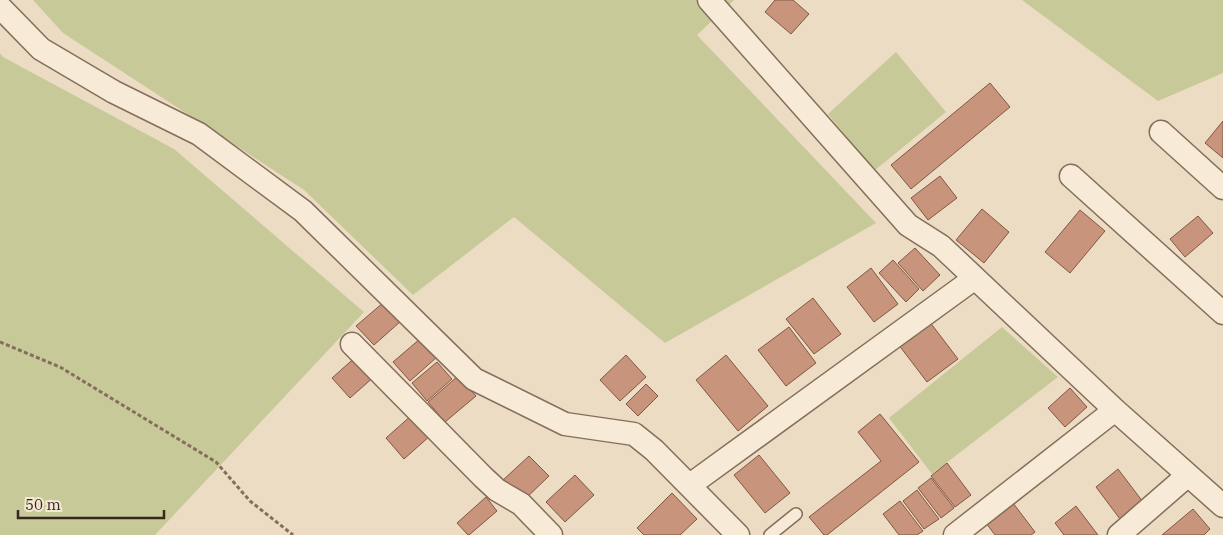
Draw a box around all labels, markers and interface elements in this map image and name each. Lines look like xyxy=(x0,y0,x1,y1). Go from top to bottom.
scale bar xyxy=(18,488,164,520)
text: 50 m xyxy=(25,495,61,514)

